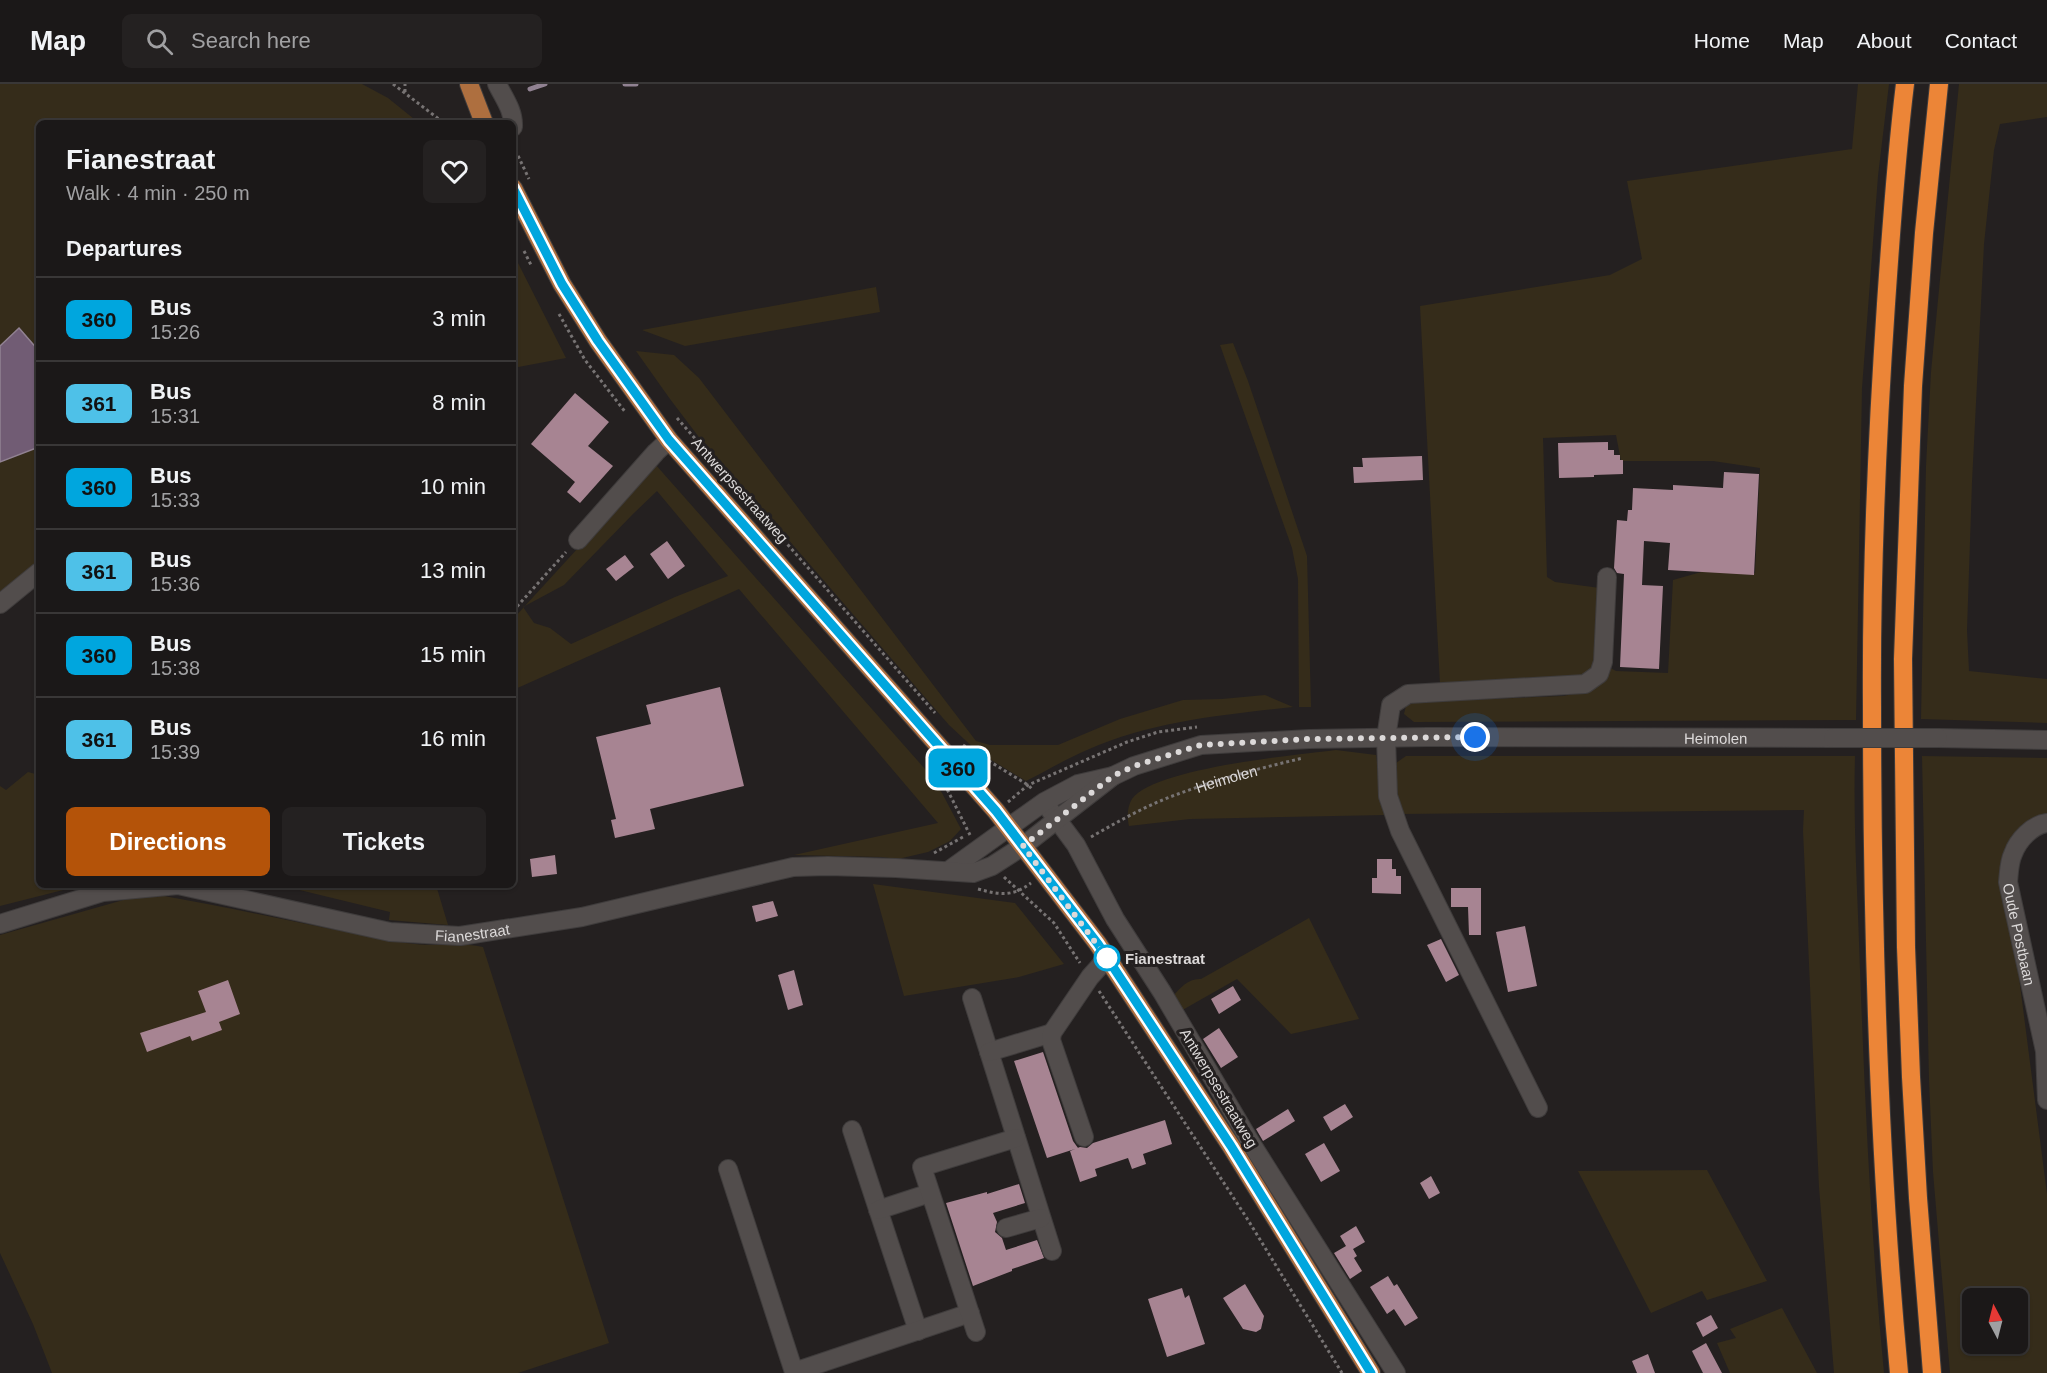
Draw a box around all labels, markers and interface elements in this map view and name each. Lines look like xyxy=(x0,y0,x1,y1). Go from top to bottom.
search box xyxy=(122,14,542,68)
text: Map xyxy=(30,25,86,56)
icon: search xyxy=(143,25,176,58)
text: Search here xyxy=(191,28,311,53)
text: Home xyxy=(1694,29,1750,52)
text: Map xyxy=(1783,29,1824,52)
text: About xyxy=(1857,29,1912,52)
text: Contact xyxy=(1945,29,2017,52)
button: heart xyxy=(423,140,486,203)
text: Fianestraat xyxy=(66,144,215,175)
text: Walk · 4 min · 250 m xyxy=(66,182,250,204)
text: Departures xyxy=(66,236,182,261)
text: Bus xyxy=(150,295,192,320)
text: 3 min xyxy=(432,306,486,331)
text: 360 xyxy=(81,308,117,331)
text: 15:26 xyxy=(150,321,200,343)
text: Bus xyxy=(150,379,192,404)
text: 8 min xyxy=(432,390,486,415)
text: 361 xyxy=(81,392,117,415)
text: 15:31 xyxy=(150,405,200,427)
street label: Antwerpsestraatweg xyxy=(688,434,792,546)
text: Bus xyxy=(150,463,192,488)
text: 10 min xyxy=(420,474,486,499)
text: 360 xyxy=(81,476,117,499)
text: 15:33 xyxy=(150,489,200,511)
text: Bus xyxy=(150,547,192,572)
text: 13 min xyxy=(420,558,486,583)
text: 361 xyxy=(81,560,117,583)
text: 15:36 xyxy=(150,573,200,595)
text: Bus xyxy=(150,631,192,656)
text: 15 min xyxy=(420,642,486,667)
text: 360 xyxy=(81,644,117,667)
text: 15:38 xyxy=(150,657,200,679)
text: Bus xyxy=(150,715,192,740)
your location xyxy=(1460,722,1490,752)
text: 16 min xyxy=(420,726,486,751)
text: 361 xyxy=(81,728,117,751)
street label: Heimolen xyxy=(1684,729,1747,746)
text: 15:39 xyxy=(150,741,200,763)
line badge: 360 xyxy=(924,748,992,788)
text: 360 xyxy=(940,757,976,780)
street label: Heimolen xyxy=(1193,761,1259,796)
button: Directions xyxy=(66,807,270,876)
button: Tickets xyxy=(282,807,486,876)
street label: Oude Postbaan xyxy=(2000,881,2039,987)
street label: Fianestraat xyxy=(435,920,512,945)
marker: Fianestraat xyxy=(1094,945,1120,971)
place label: Fianestraat xyxy=(1125,950,1205,967)
street label: Antwerpsestraatweg xyxy=(1177,1025,1261,1151)
north arrow xyxy=(1962,1288,2028,1354)
map controls xyxy=(1962,1288,2028,1354)

